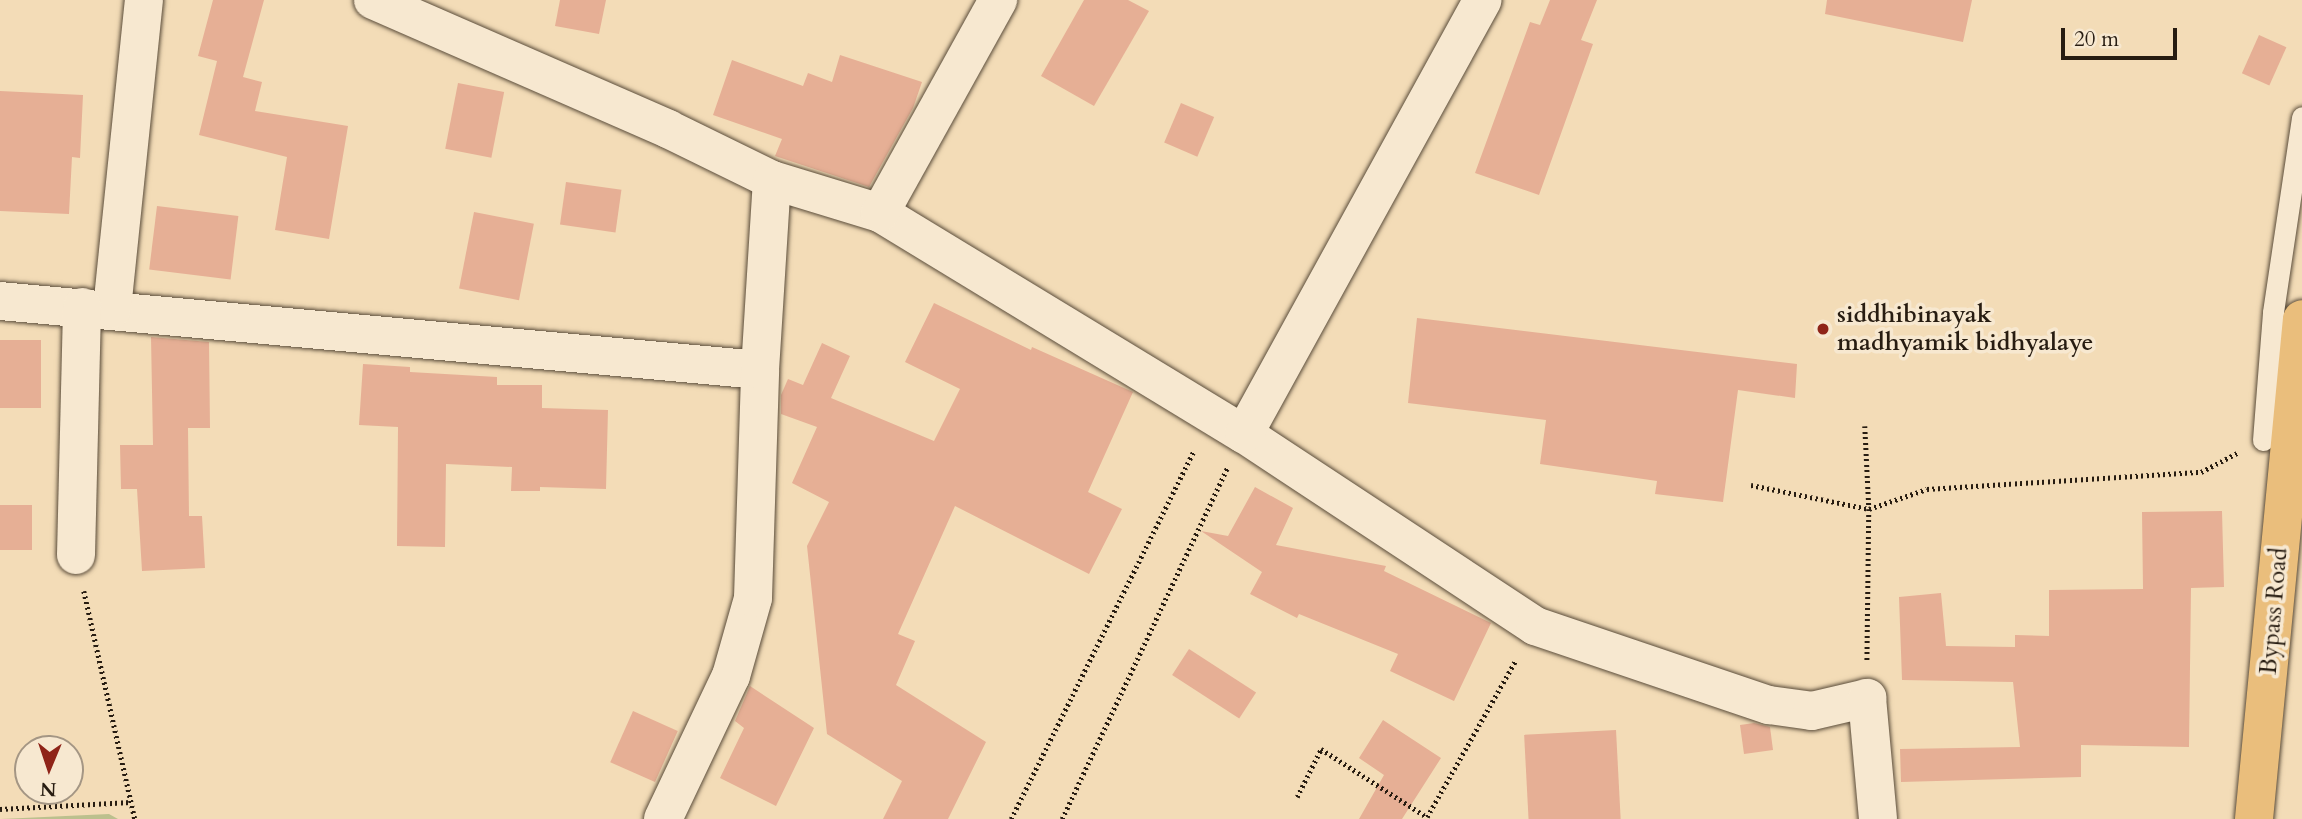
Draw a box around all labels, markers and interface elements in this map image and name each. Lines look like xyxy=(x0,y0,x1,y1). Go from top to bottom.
scale bar xyxy=(2064,14,2180,58)
text: 20 m xyxy=(2074,25,2119,54)
place label: siddhibinayak madhyamik bidhyalaye xyxy=(1837,301,2093,357)
marker: siddhibinayak madhyamik bidhyalaye xyxy=(1815,321,1831,337)
street label: Bypass Road xyxy=(2254,546,2294,676)
north arrow xyxy=(14,735,84,805)
text: N xyxy=(40,776,57,802)

